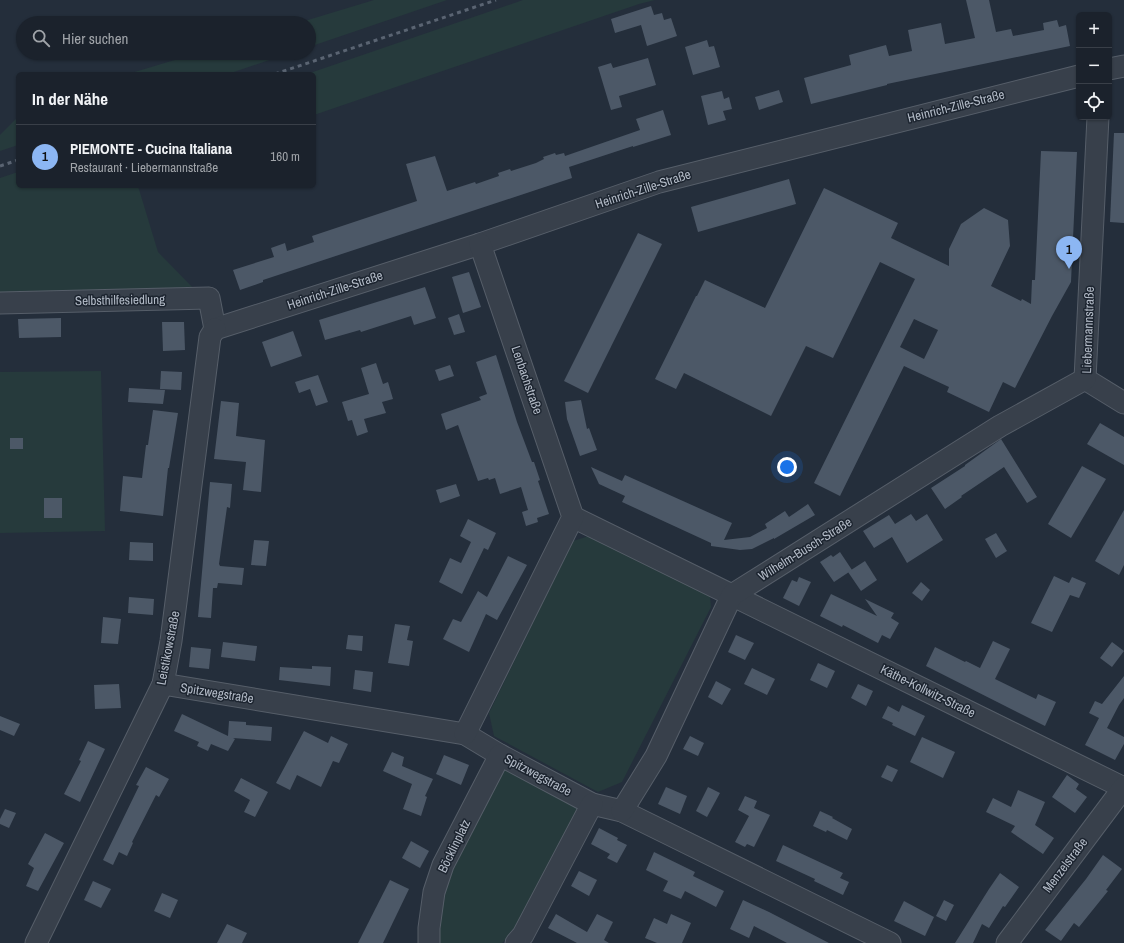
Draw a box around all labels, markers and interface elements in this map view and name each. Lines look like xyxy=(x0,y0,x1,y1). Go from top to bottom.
map controls xyxy=(1076,12,1112,120)
button: + xyxy=(1076,12,1112,48)
search box xyxy=(16,16,316,60)
icon: search xyxy=(30,27,52,49)
text: Hier suchen xyxy=(62,28,128,49)
button: − xyxy=(1076,48,1112,84)
button: locate xyxy=(1076,84,1112,120)
street label: Heinrich-Zille-Straße xyxy=(906,86,1006,126)
text: In der Nähe xyxy=(32,87,108,110)
text: PIEMONTE - Cucina Italiana xyxy=(70,138,232,159)
text: 1 xyxy=(42,148,48,165)
text: 160 m xyxy=(270,148,300,165)
text: Restaurant · Liebermannstraße xyxy=(70,159,218,176)
street label: Heinrich-Zille-Straße xyxy=(593,166,693,212)
pin: 1 xyxy=(1056,236,1082,269)
street label: Heinrich-Zille-Straße xyxy=(285,267,385,313)
street label: Liebermannstraße xyxy=(1078,286,1098,374)
street label: Selbsthilfesiedlung xyxy=(75,291,165,309)
street label: Lenbachstraße xyxy=(507,344,547,416)
your location xyxy=(777,457,797,477)
street label: Wilhelm-Busch-Straße xyxy=(755,513,855,585)
street label: Leistikowstraße xyxy=(152,609,184,687)
street label: Käthe-Kollwitz-Straße xyxy=(878,661,978,721)
street label: Spitzwegstraße xyxy=(179,679,255,707)
street label: Spitzwegstraße xyxy=(501,750,575,800)
street label: Böcklinplatz xyxy=(434,816,474,876)
street label: Menzelstraße xyxy=(1039,834,1091,896)

